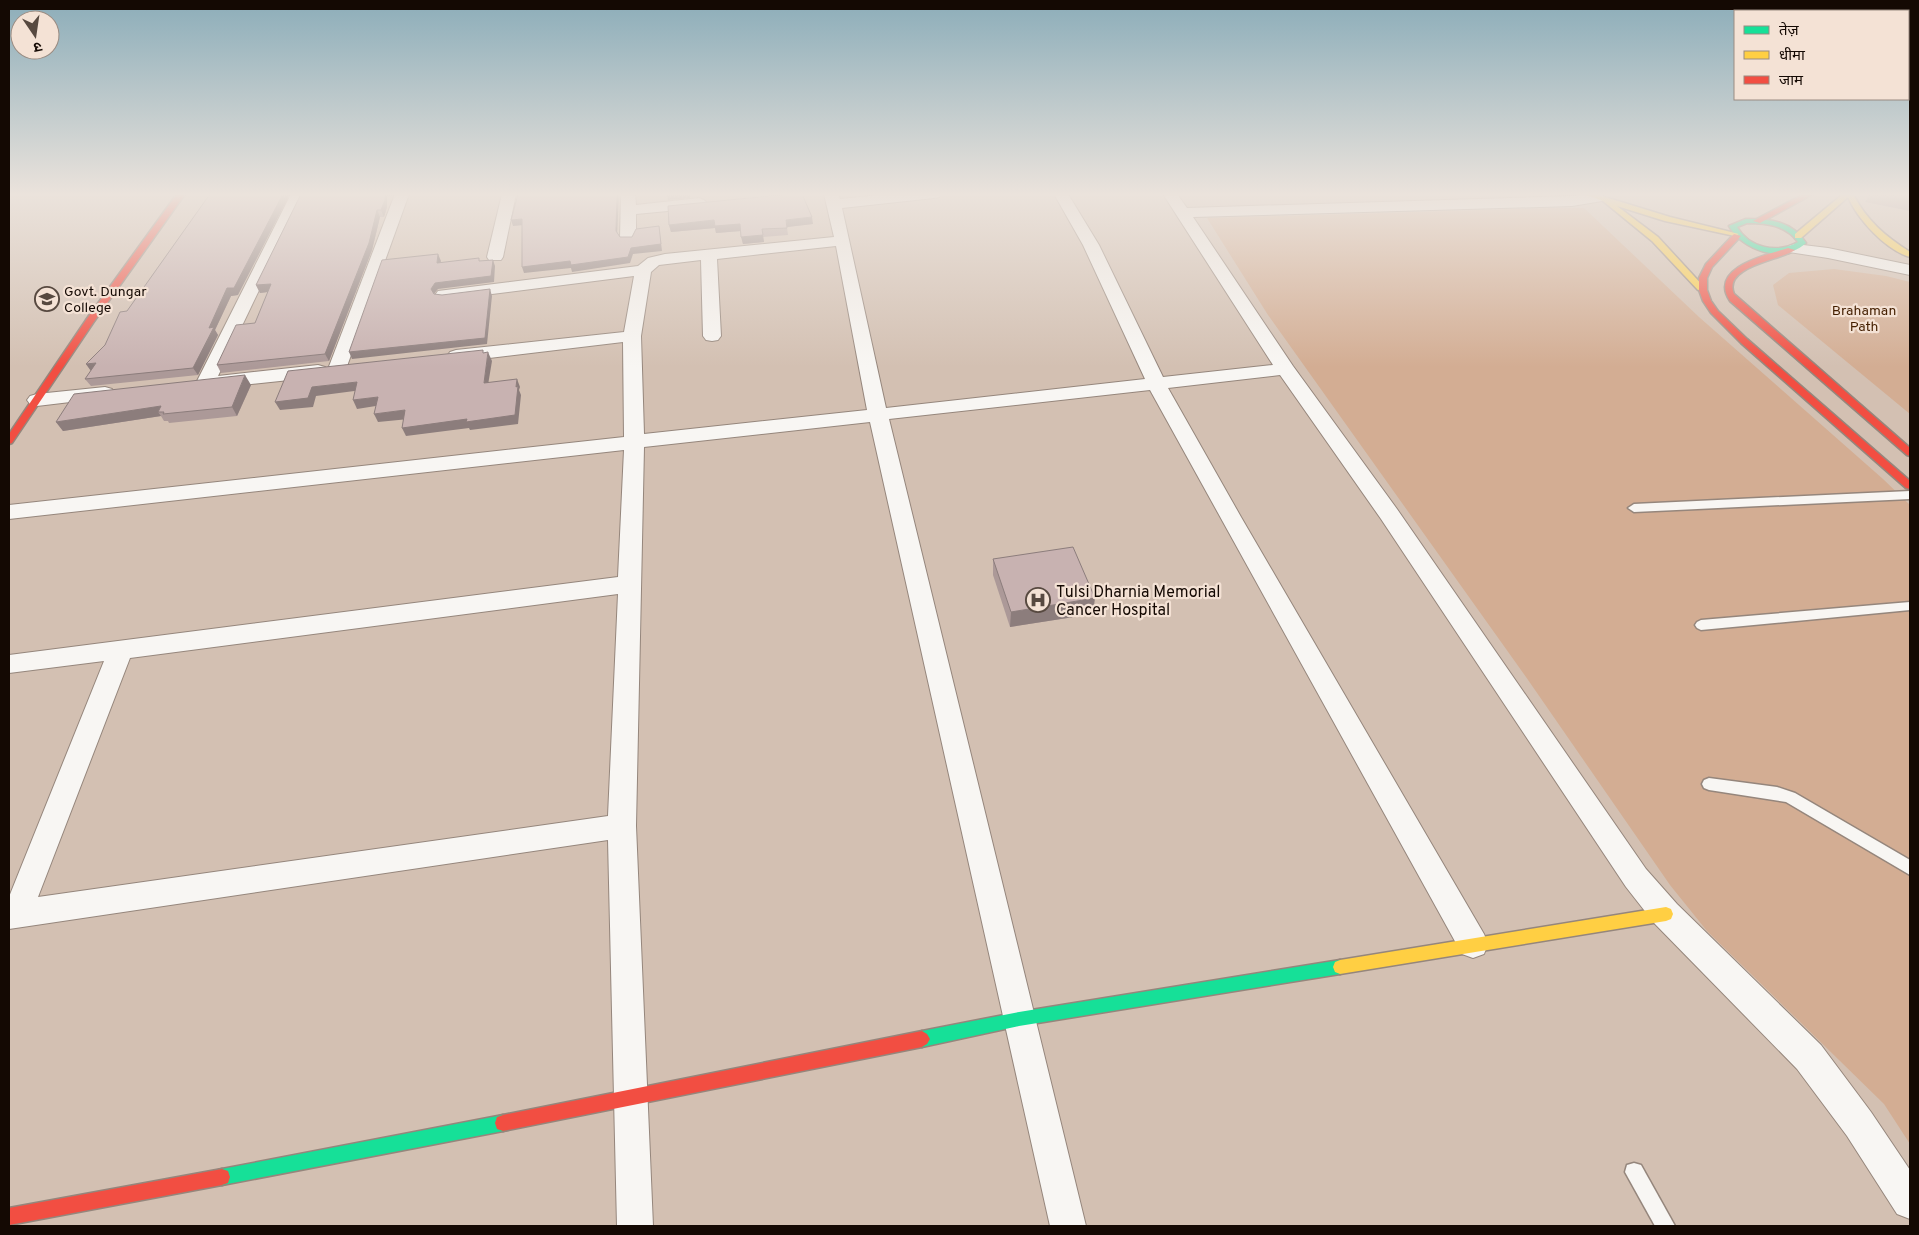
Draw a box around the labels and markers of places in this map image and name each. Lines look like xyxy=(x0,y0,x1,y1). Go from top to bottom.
place label: Govt. Dungar College xyxy=(64,284,147,317)
school or university icon: Govt. Dungar College xyxy=(34,286,60,312)
place label: Tulsi Dharnia Memorial Cancer Hospital xyxy=(1056,583,1220,621)
hospital icon: Tulsi Dharnia Memorial Cancer Hospital xyxy=(1025,587,1051,613)

